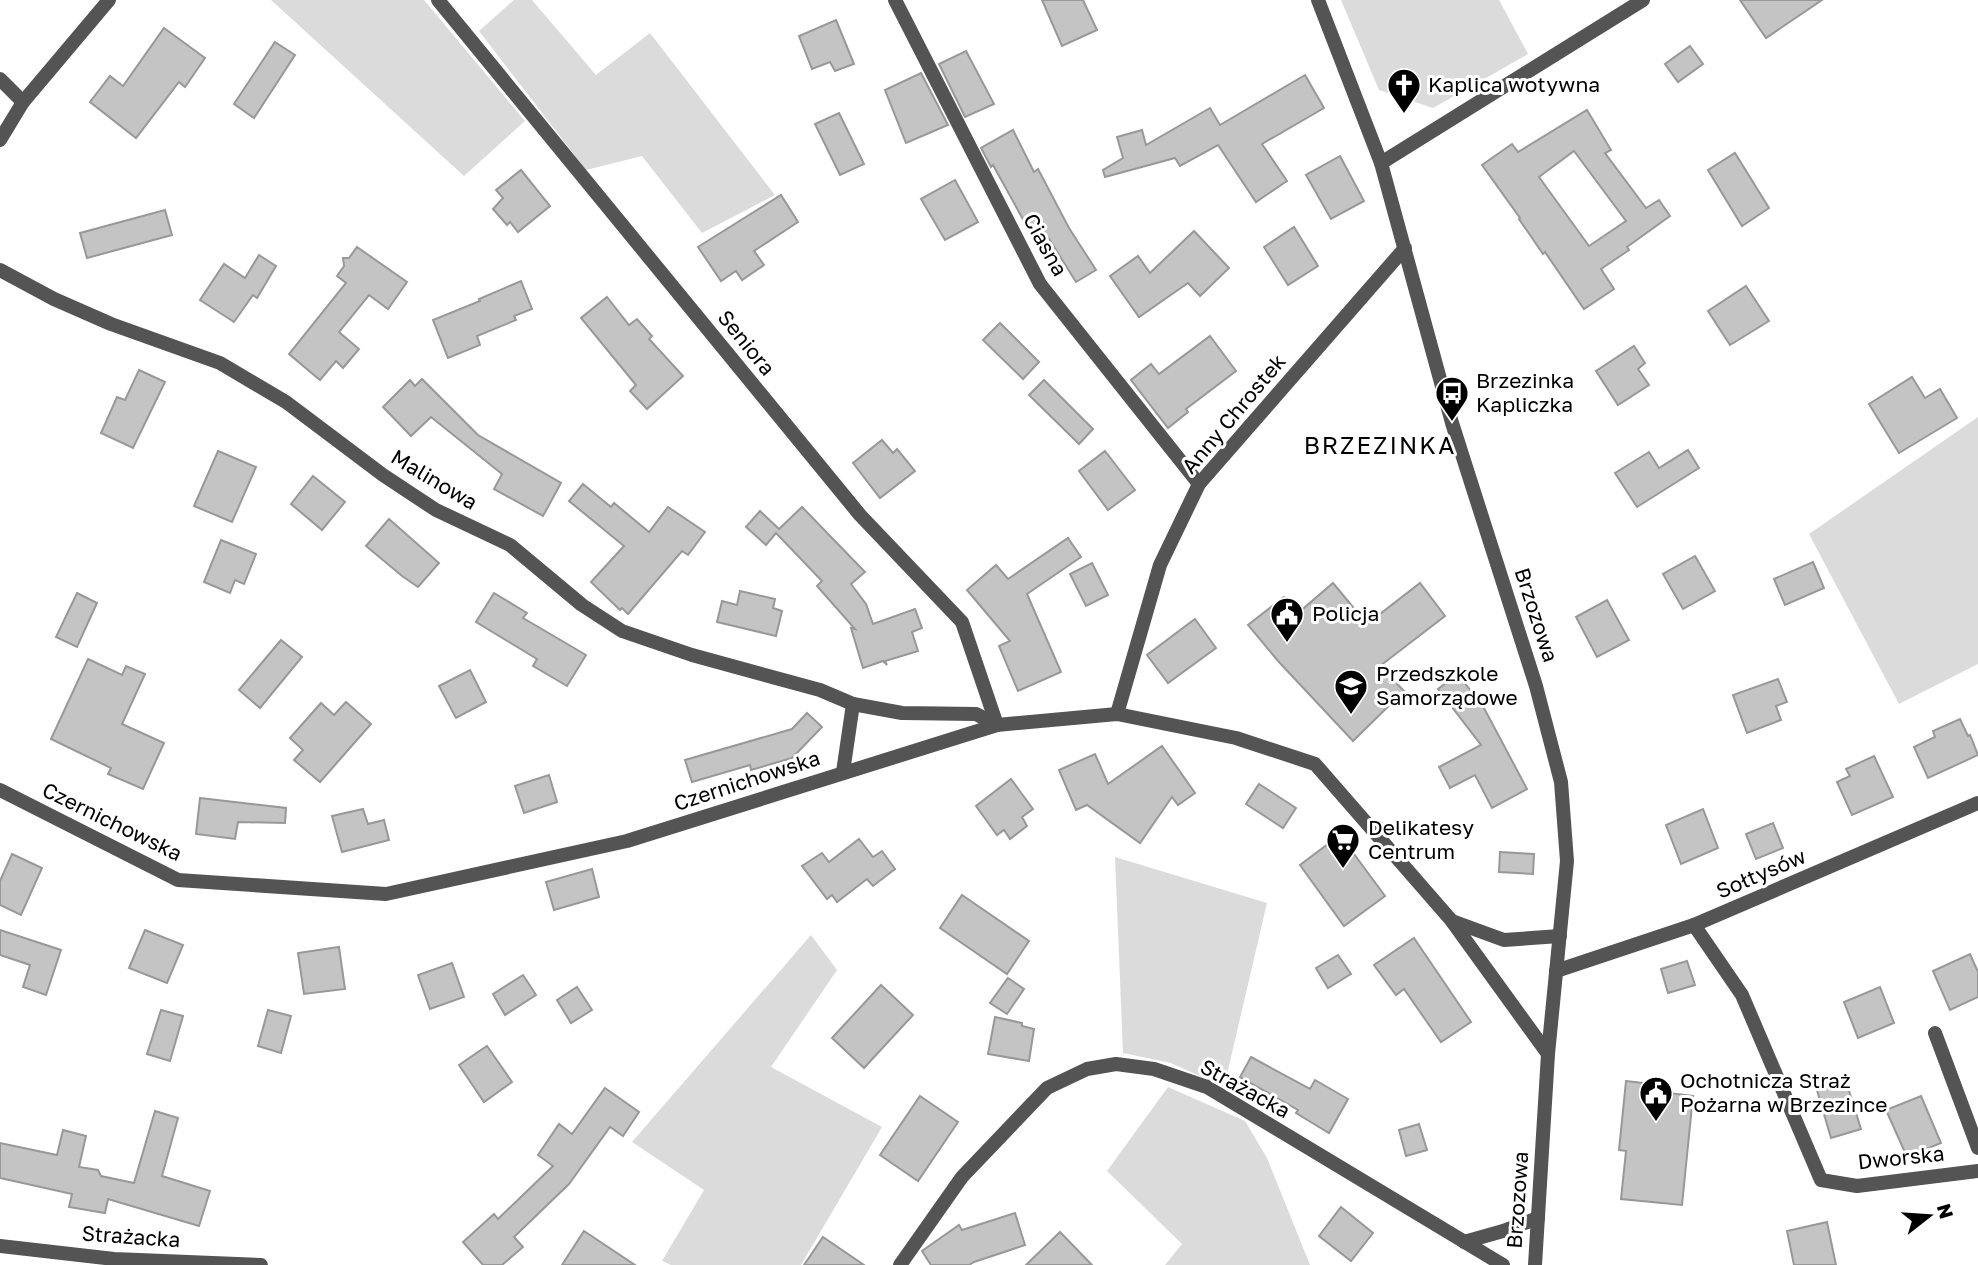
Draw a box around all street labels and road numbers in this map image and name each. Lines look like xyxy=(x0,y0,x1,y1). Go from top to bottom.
street label: Ciasna xyxy=(1018,209,1074,280)
street label: Seniora xyxy=(713,304,781,380)
street label: Anny Chrostek xyxy=(1176,348,1291,478)
street label: Malinowa xyxy=(387,443,482,515)
street label: Brzozowa xyxy=(1510,564,1564,665)
street label: Czernichowska xyxy=(670,744,823,816)
street label: Czernichowska xyxy=(38,776,186,866)
street label: Sołtysów xyxy=(1712,843,1809,904)
street label: Strażacka xyxy=(1196,1053,1295,1123)
street label: Dworska xyxy=(1856,1140,1945,1174)
street label: Brzozowa xyxy=(1501,1150,1533,1249)
street label: Strażacka xyxy=(81,1220,181,1252)

